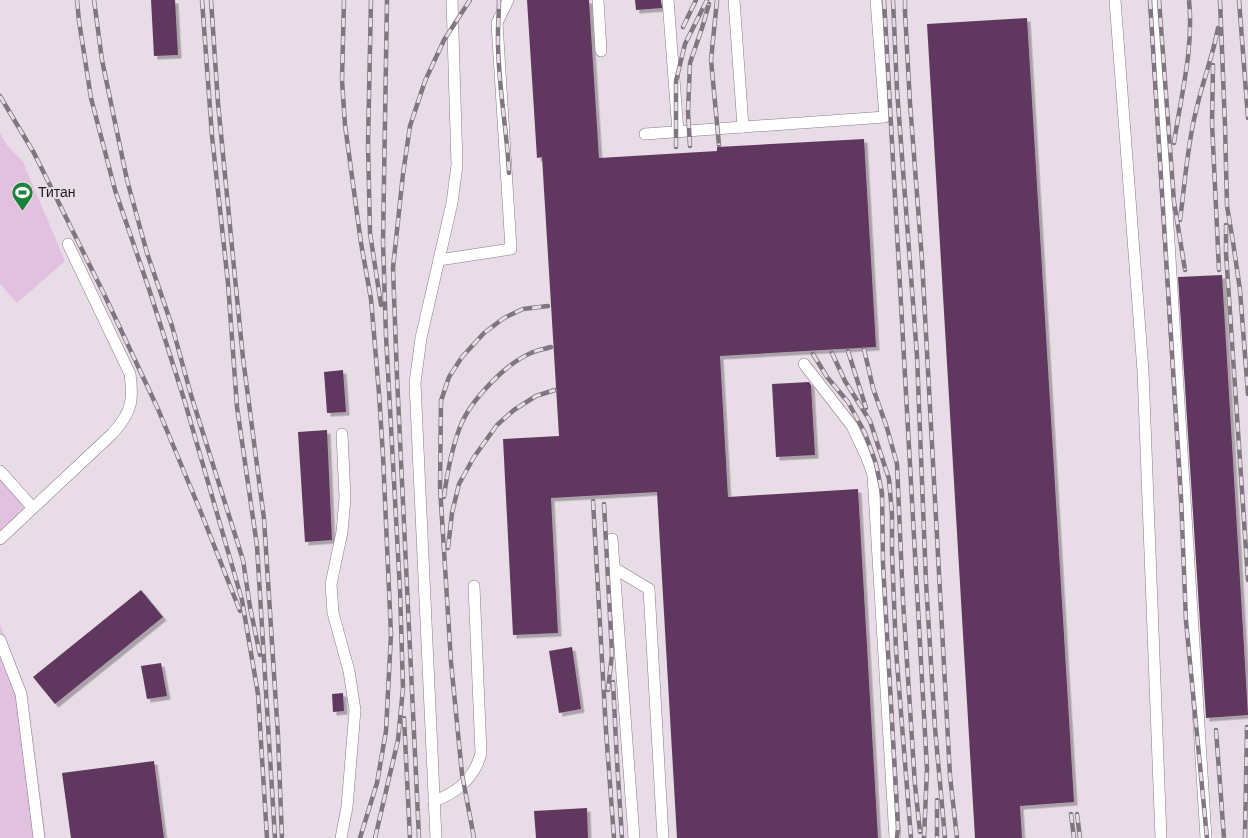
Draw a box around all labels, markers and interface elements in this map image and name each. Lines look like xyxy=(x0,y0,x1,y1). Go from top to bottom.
sports icon: Титан xyxy=(9,179,35,212)
place label: Титан xyxy=(38,183,76,201)

